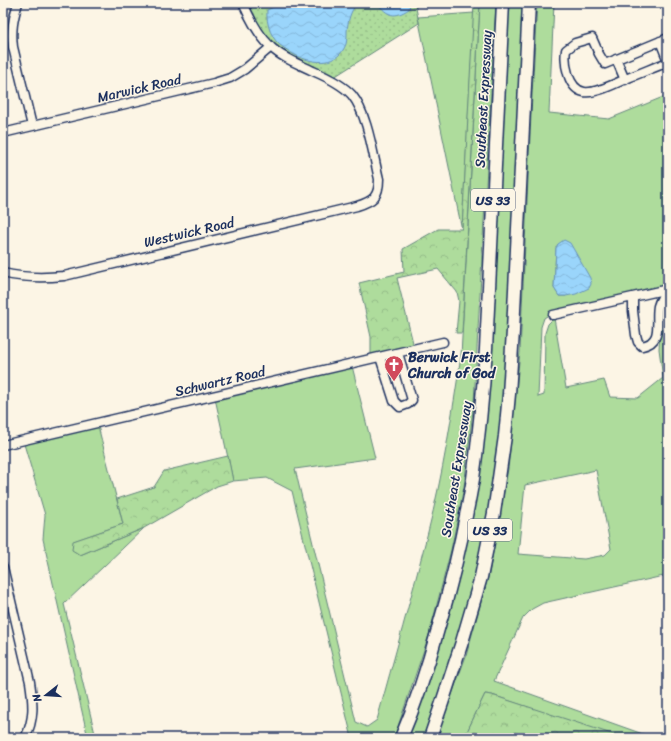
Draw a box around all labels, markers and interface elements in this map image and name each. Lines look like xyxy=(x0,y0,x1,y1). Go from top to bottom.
street label: Southeast Expressway xyxy=(467,29,500,168)
street label: Marwick Road xyxy=(95,66,185,110)
road number: US 33 xyxy=(471,189,515,211)
street label: Westwick Road xyxy=(141,210,238,255)
place label: Berwick First Church of God xyxy=(407,345,497,386)
church icon: Berwick First Church of God xyxy=(383,354,405,382)
street label: Schwartz Road xyxy=(172,359,269,404)
street label: Southeast Expressway xyxy=(433,398,480,539)
road number: US 33 xyxy=(468,519,512,541)
north arrow xyxy=(26,675,66,715)
text: N xyxy=(27,691,47,705)

